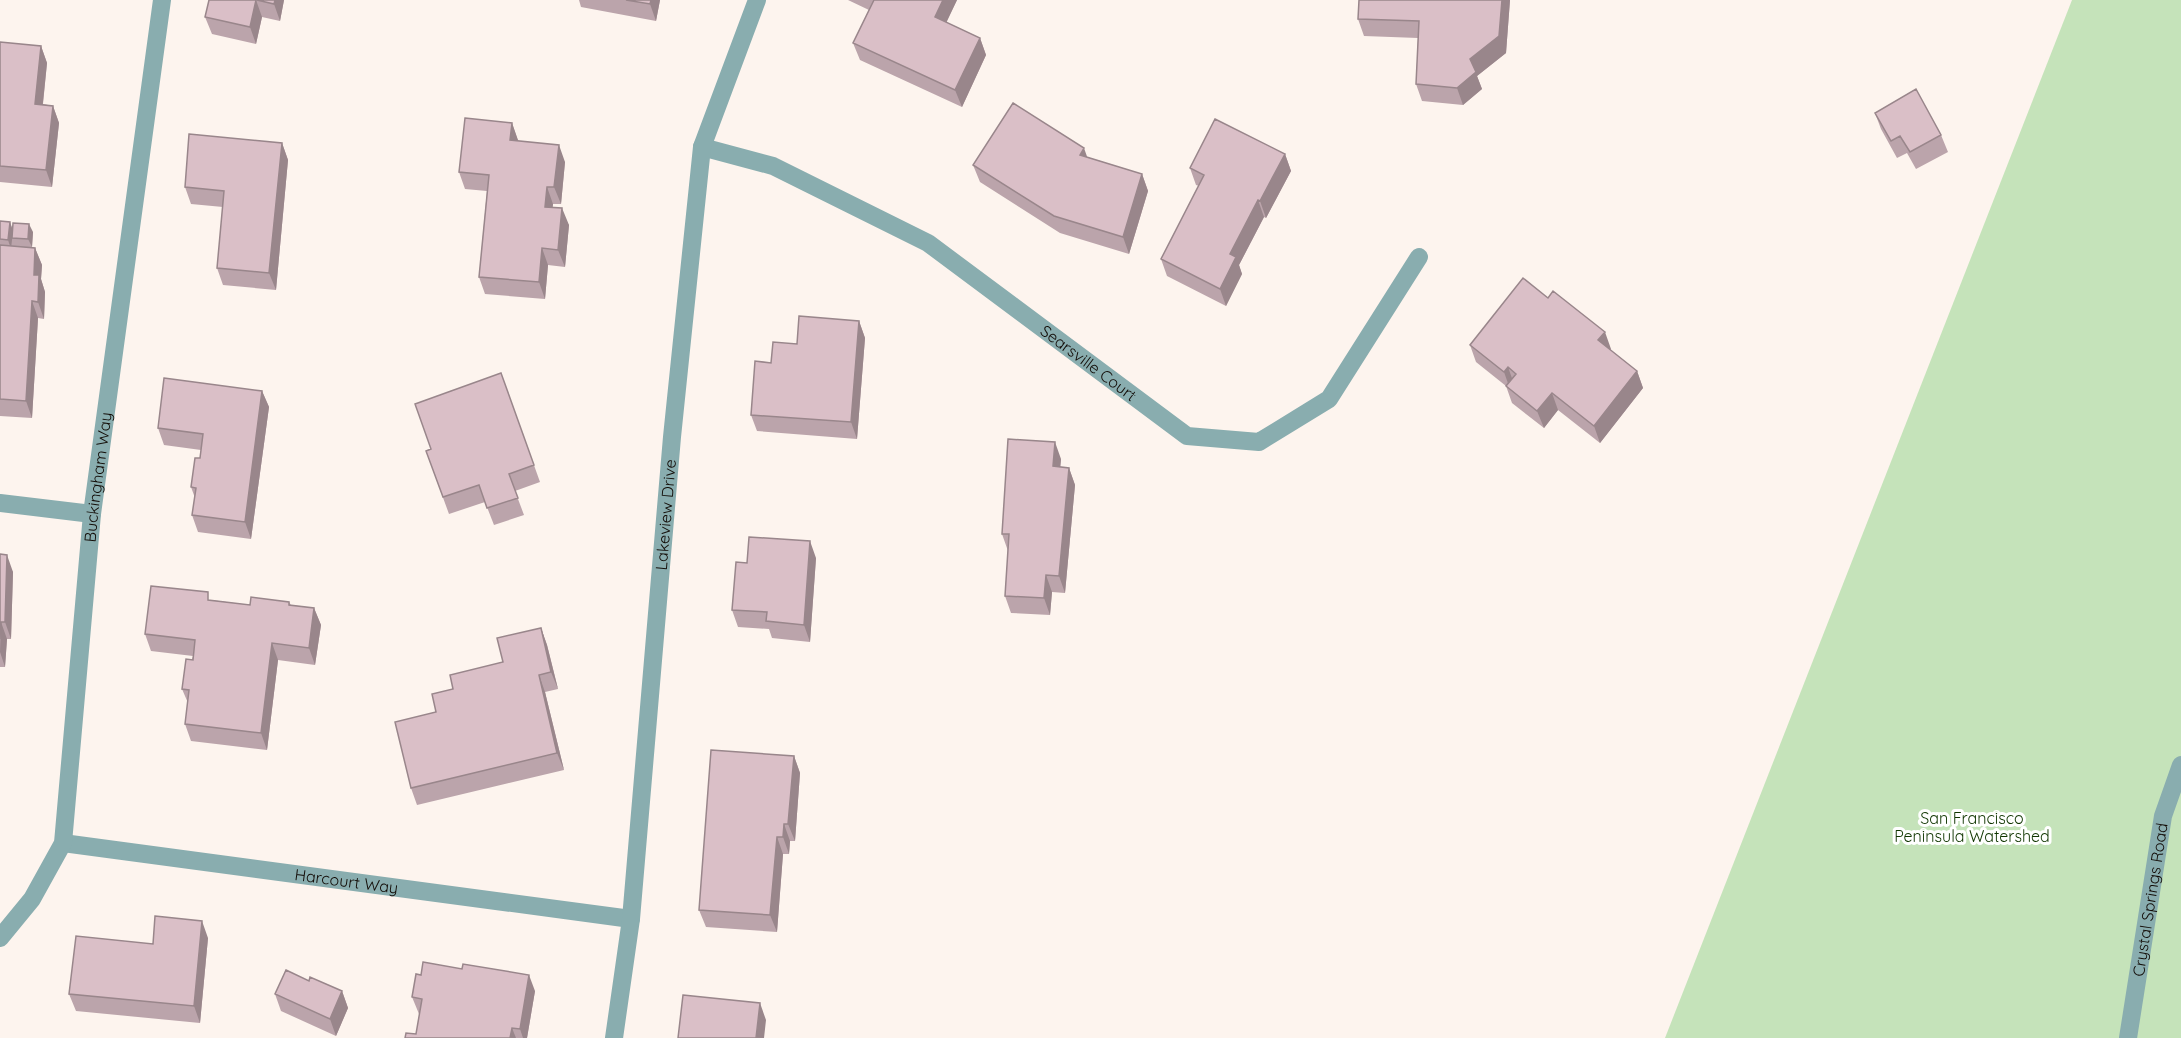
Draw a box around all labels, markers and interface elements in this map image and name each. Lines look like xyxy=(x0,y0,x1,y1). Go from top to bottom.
street label: Searsville Court xyxy=(1037,320,1141,405)
street label: Buckingham Way xyxy=(80,411,116,543)
street label: Lakeview Drive xyxy=(651,458,680,571)
park label: San Francisco Peninsula Watershed xyxy=(1894,808,2050,846)
street label: Crystal Springs Road xyxy=(2128,821,2172,978)
street label: Harcourt Way xyxy=(293,864,399,898)

